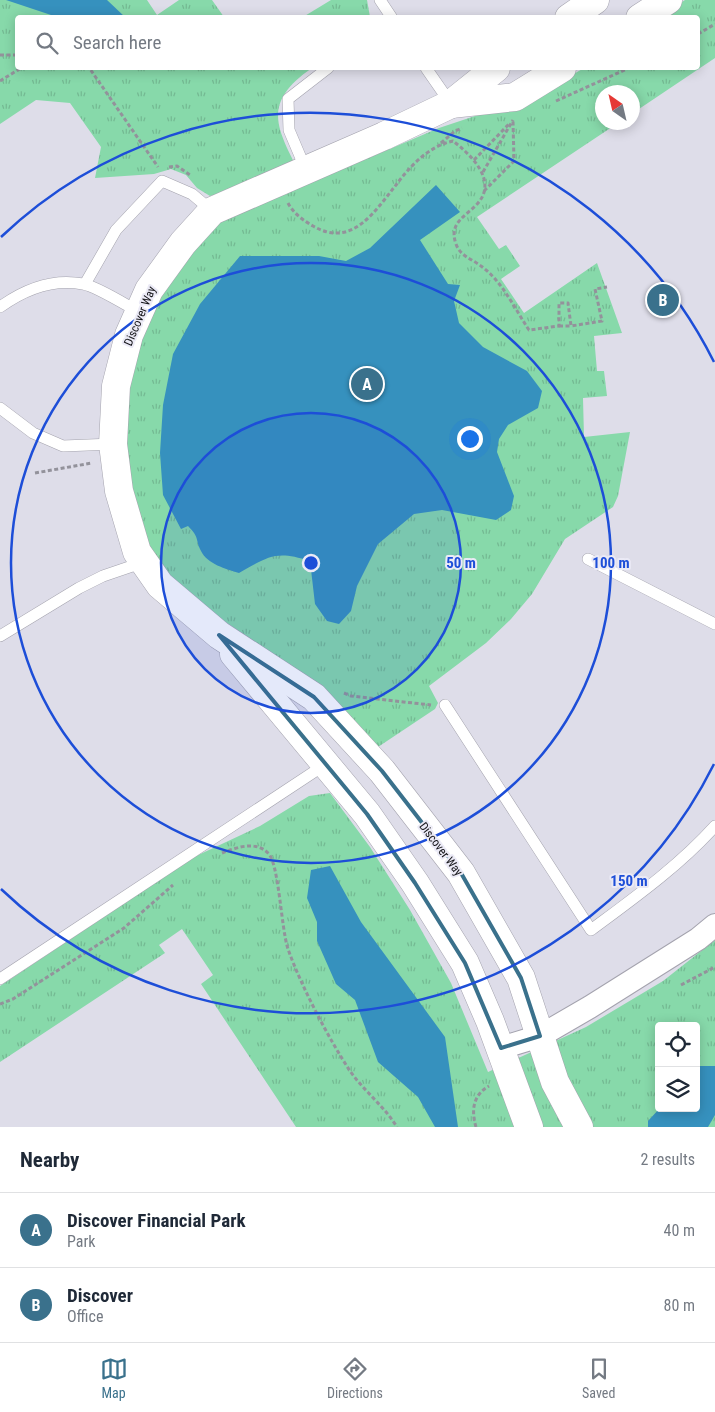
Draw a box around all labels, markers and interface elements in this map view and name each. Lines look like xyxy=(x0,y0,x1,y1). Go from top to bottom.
search box xyxy=(15,15,700,70)
icon: search xyxy=(33,29,61,57)
text: Search here xyxy=(73,31,161,54)
north arrow xyxy=(595,85,640,130)
pin: B xyxy=(647,281,679,319)
street label: Discover Way xyxy=(121,284,159,348)
pin: A xyxy=(351,365,383,403)
your location xyxy=(457,426,483,452)
centre of rings xyxy=(302,554,320,572)
text: 50 m xyxy=(446,554,476,572)
text: 100 m xyxy=(592,554,630,572)
street label: Discover Way xyxy=(416,820,466,878)
text: 150 m xyxy=(610,872,648,890)
map controls xyxy=(655,1022,700,1112)
button: locate xyxy=(655,1022,700,1067)
button: layers xyxy=(655,1067,700,1112)
text: Nearby xyxy=(20,1148,79,1172)
text: 2 results xyxy=(640,1150,695,1169)
text: Discover Financial Park xyxy=(67,1209,246,1232)
text: A xyxy=(31,1221,41,1240)
text: 40 m xyxy=(663,1221,695,1240)
text: Park xyxy=(67,1232,96,1251)
text: Discover xyxy=(67,1284,133,1307)
text: B xyxy=(32,1296,40,1315)
text: 80 m xyxy=(663,1296,695,1315)
text: Office xyxy=(67,1307,103,1326)
tab: Map xyxy=(100,1355,128,1401)
tab: Directions xyxy=(327,1355,383,1401)
tab: Saved xyxy=(582,1355,615,1401)

